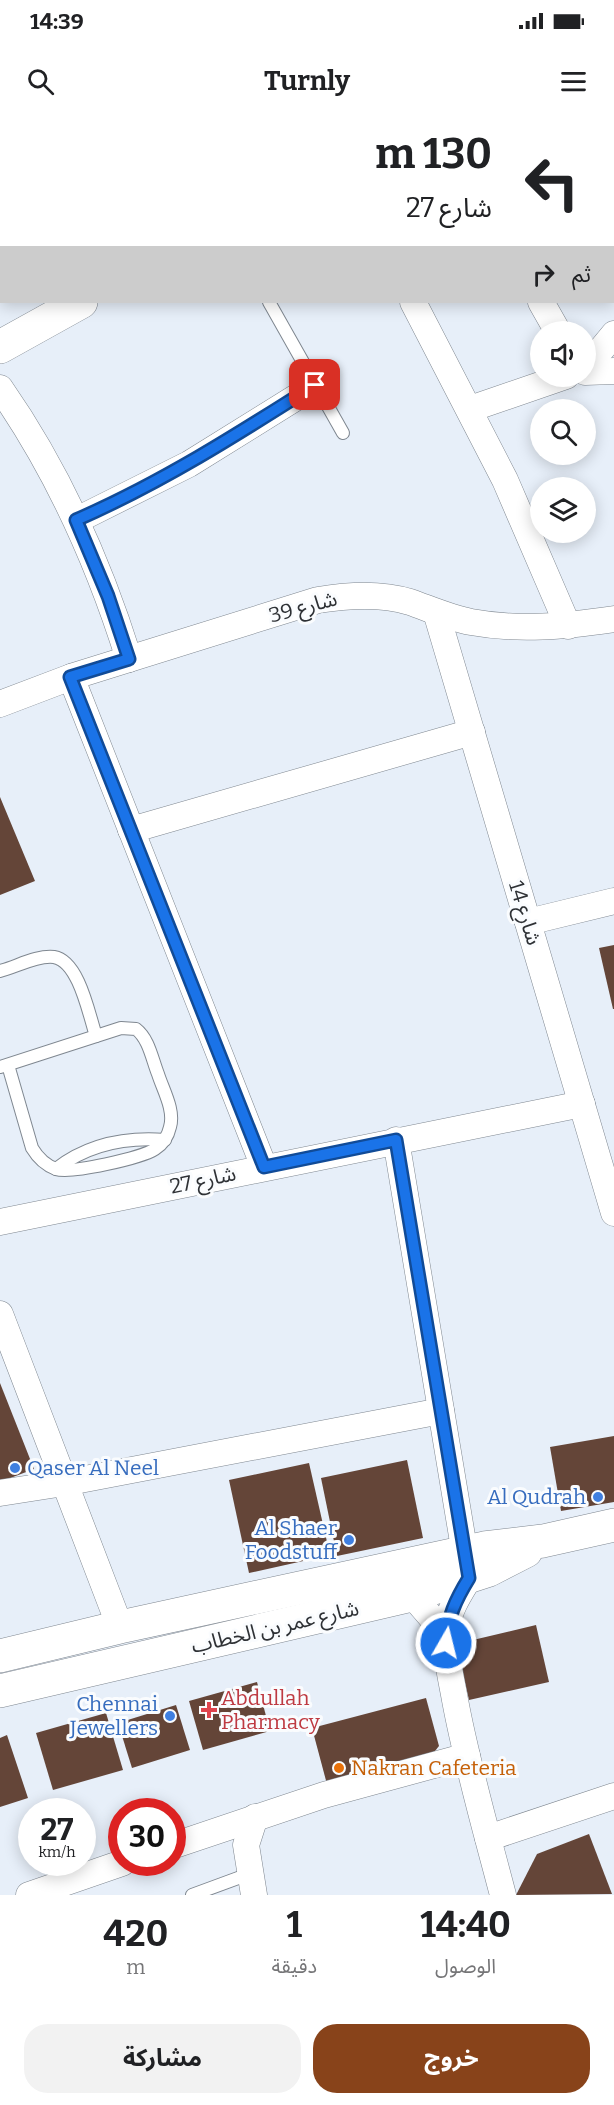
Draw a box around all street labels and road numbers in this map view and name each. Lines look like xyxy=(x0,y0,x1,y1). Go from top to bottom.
street label: شارع 39 xyxy=(266,585,340,630)
street label: شارع 14 xyxy=(501,878,547,949)
street label: شارع 27 xyxy=(168,1160,239,1202)
street label: شارع عمر بن الخطاب xyxy=(189,1595,362,1661)

